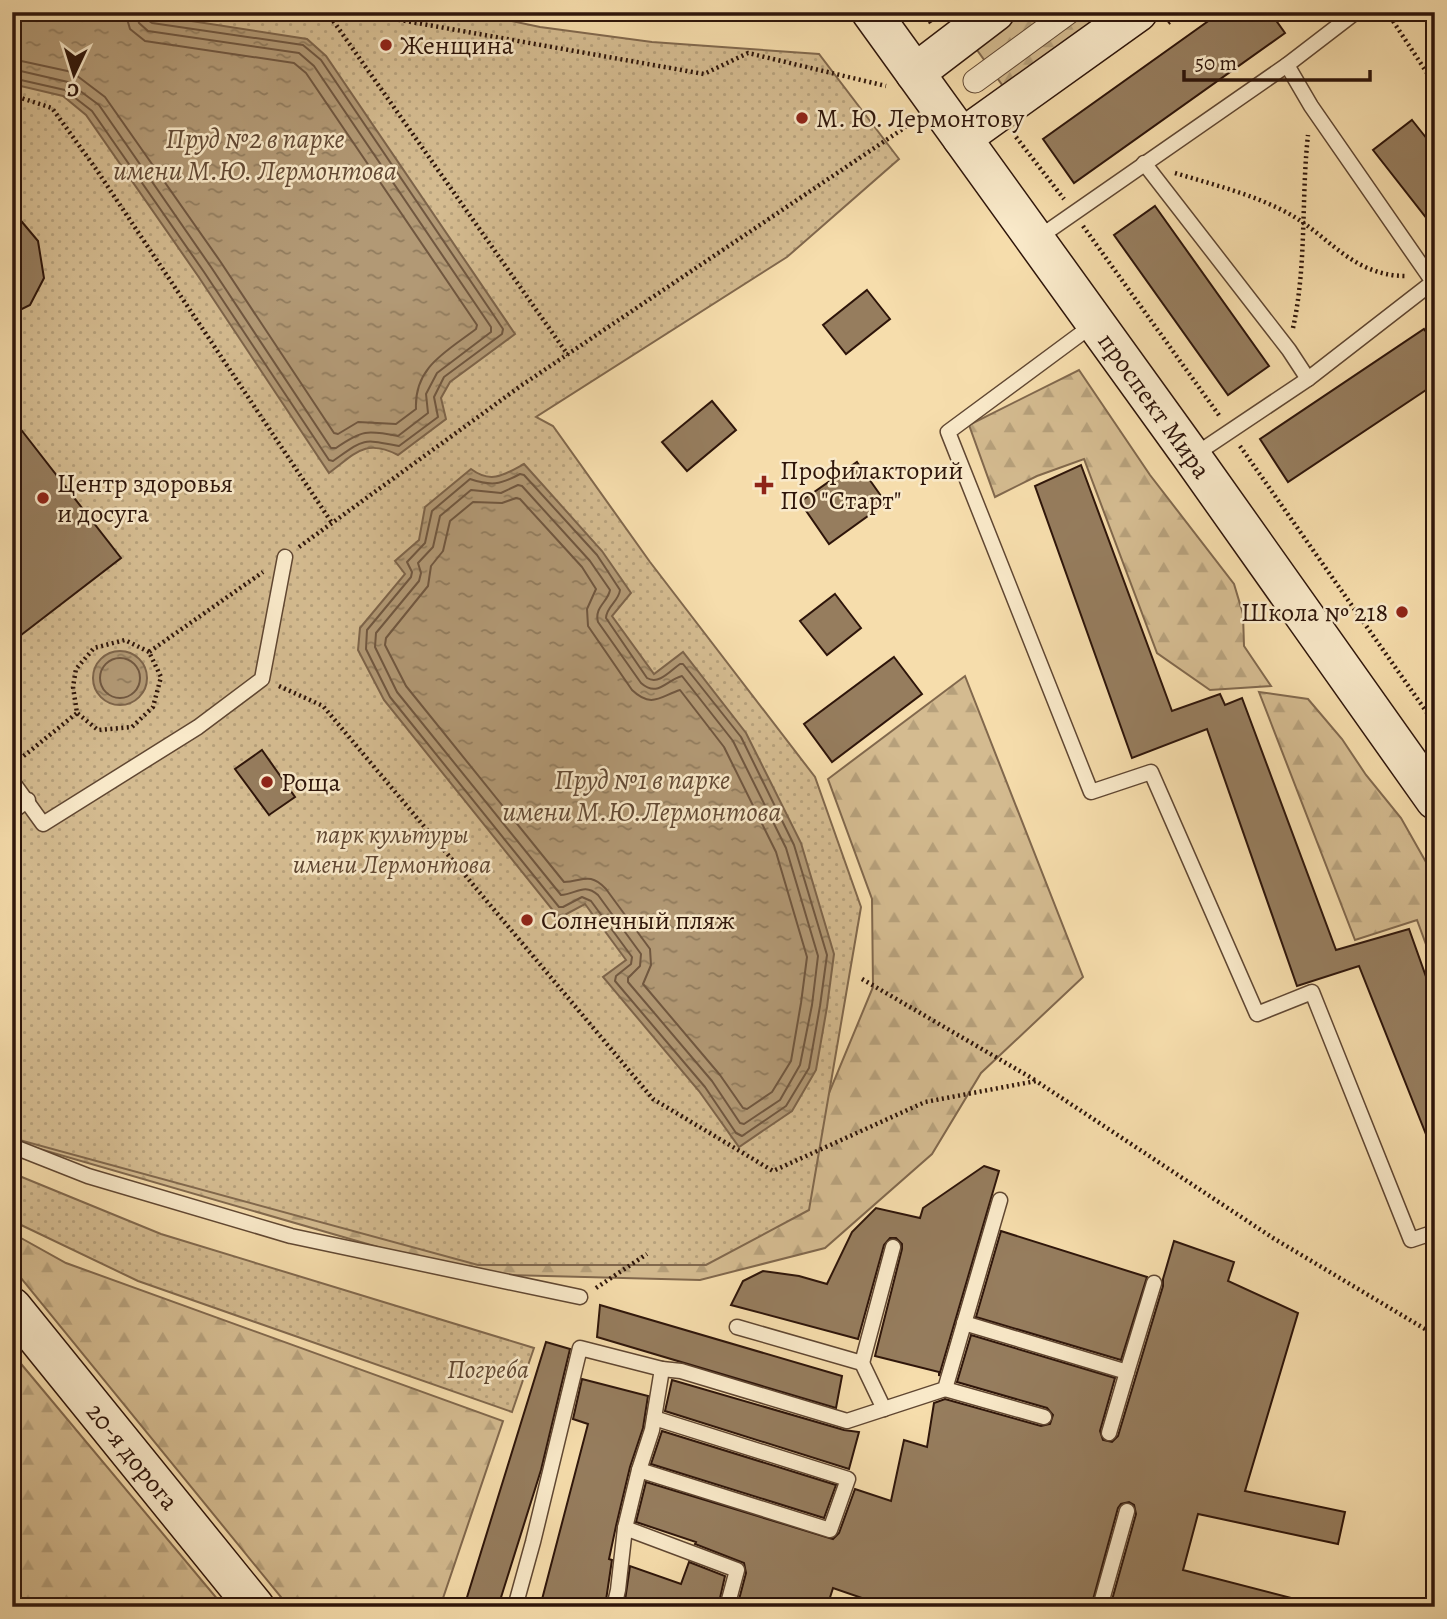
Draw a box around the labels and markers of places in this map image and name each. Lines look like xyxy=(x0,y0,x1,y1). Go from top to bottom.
place label: Женщина xyxy=(400,28,514,63)
marker: Женщина xyxy=(378,37,394,53)
place label: М. Ю. Лермонтову xyxy=(816,101,1025,136)
marker: М. Ю. Лермонтову xyxy=(794,110,810,126)
place label: Профилакторий ПО "Старт" xyxy=(780,453,964,518)
place label: Центр здоровья и досуга xyxy=(57,466,233,531)
marker: Профилакторий ПО "Старт" xyxy=(754,475,774,495)
marker: Центр здоровья и досуга xyxy=(35,490,51,506)
place label: Школа № 218 xyxy=(1241,595,1388,630)
marker: Школа № 218 xyxy=(1394,604,1410,620)
place label: Роща xyxy=(281,765,341,800)
marker: Роща xyxy=(259,774,275,790)
place label: Солнечный пляж xyxy=(541,903,735,938)
marker: Солнечный пляж xyxy=(519,912,535,928)

